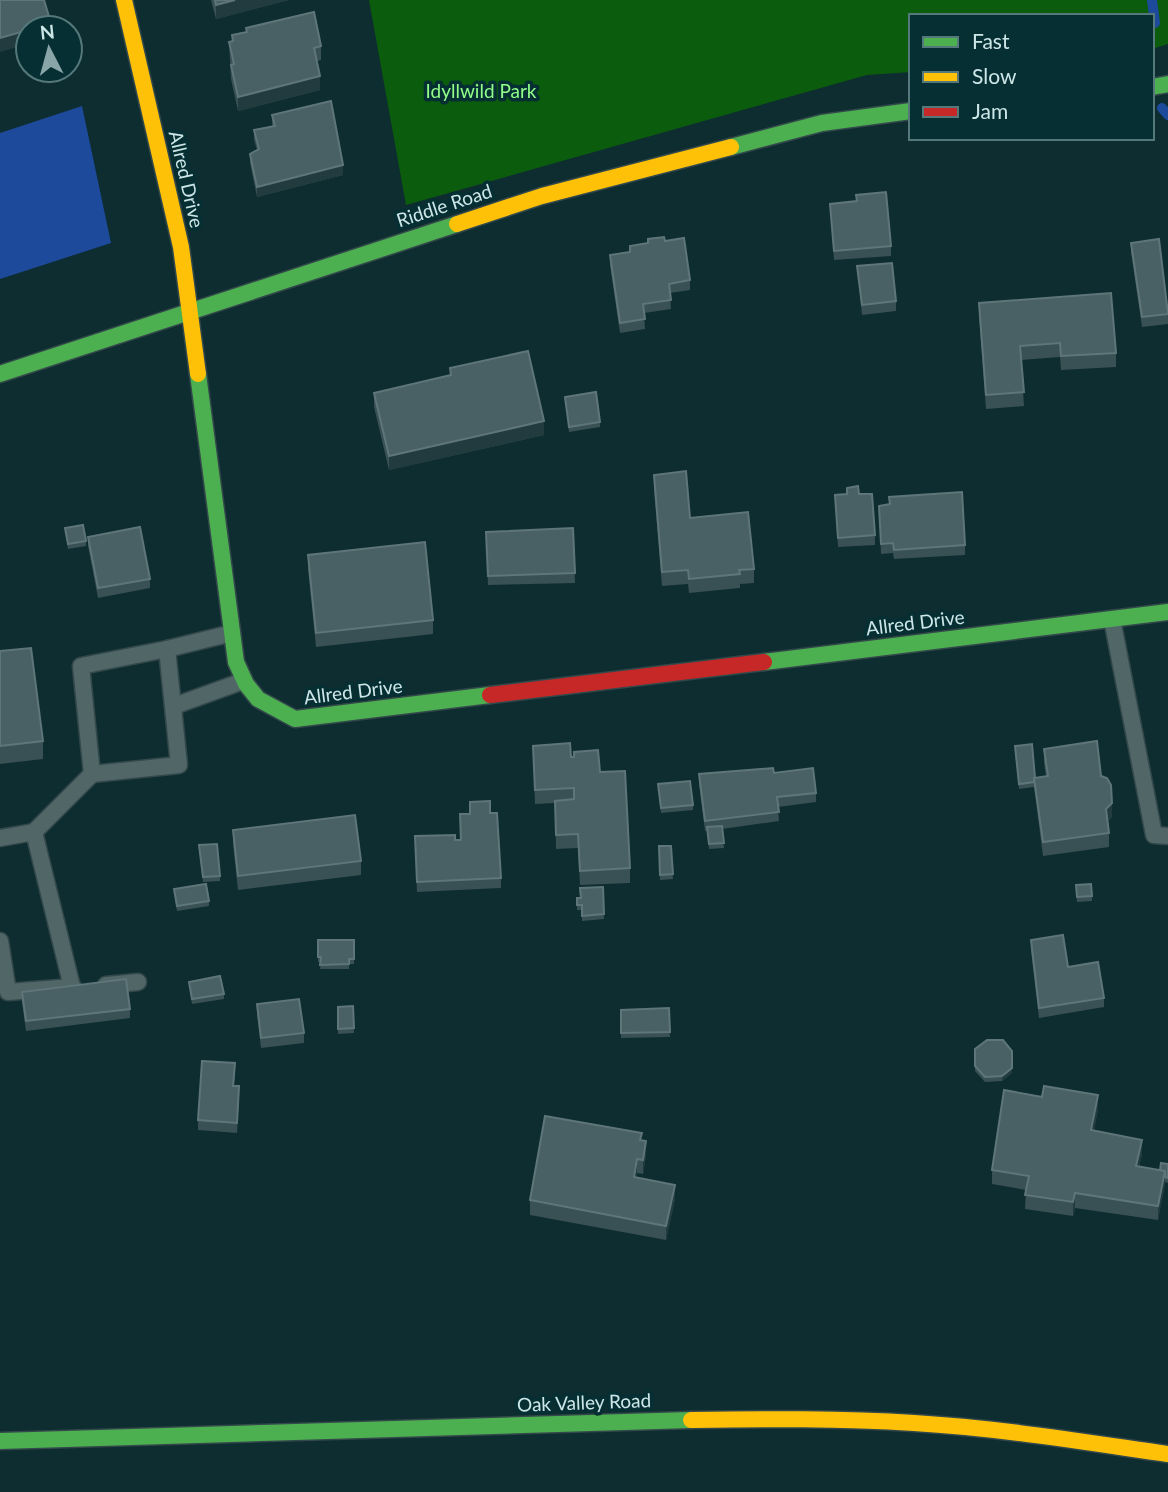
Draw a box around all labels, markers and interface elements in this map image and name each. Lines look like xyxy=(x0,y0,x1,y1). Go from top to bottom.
north arrow xyxy=(14,14,84,84)
legend xyxy=(909,14,1154,140)
text: N xyxy=(39,19,56,44)
text: Fast xyxy=(972,28,1010,53)
text: Slow xyxy=(972,63,1017,88)
park label: Idyllwild Park xyxy=(425,79,537,102)
text: Jam xyxy=(972,98,1008,123)
street label: Allred Drive xyxy=(165,128,209,230)
street label: Riddle Road xyxy=(393,179,495,231)
street label: Allred Drive xyxy=(864,605,966,639)
street label: Allred Drive xyxy=(302,674,404,708)
street label: Oak Valley Road xyxy=(517,1388,651,1416)

